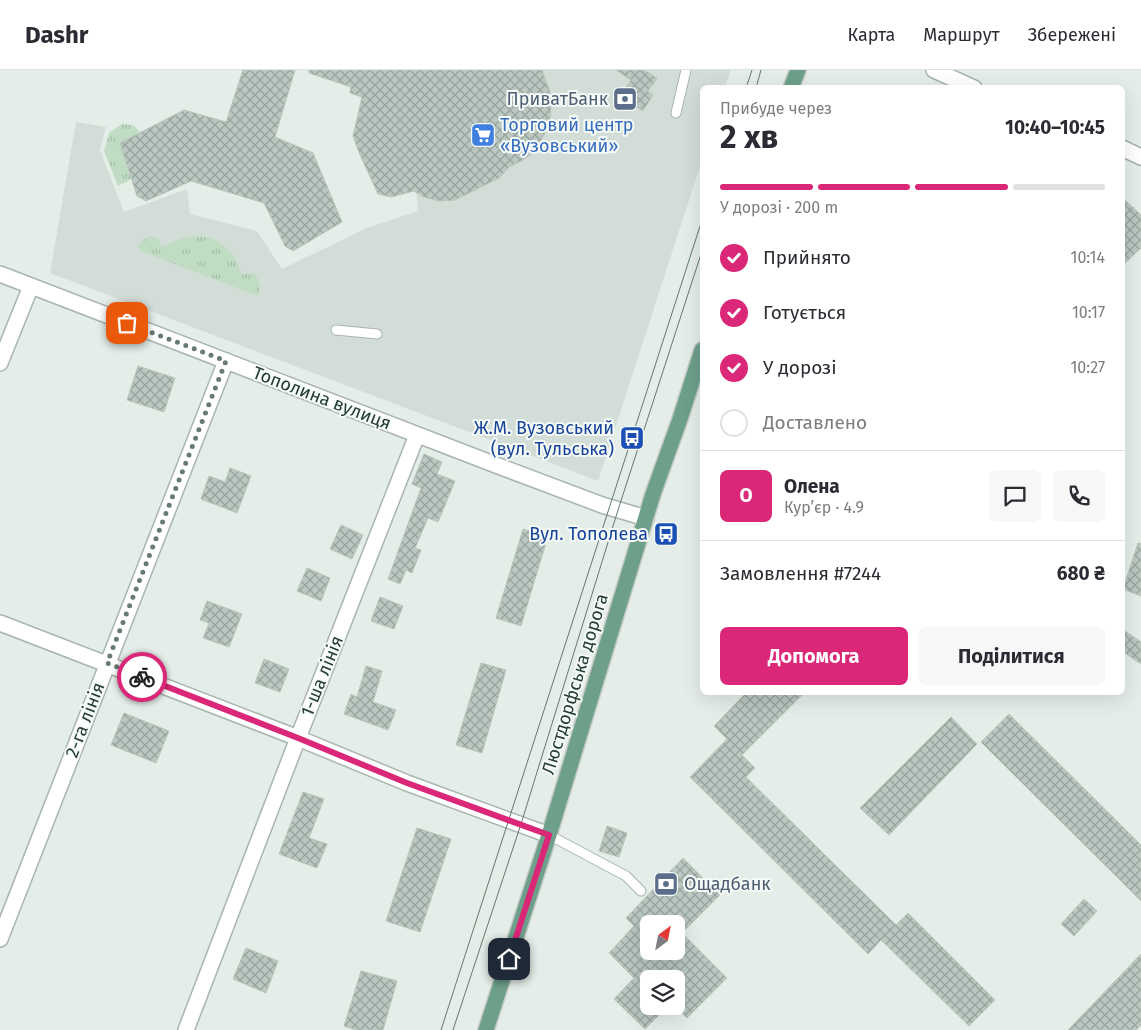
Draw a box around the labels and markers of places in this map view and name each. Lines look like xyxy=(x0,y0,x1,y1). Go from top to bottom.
bank icon: ПриватБанк xyxy=(612,86,638,112)
place label: ПриватБанк xyxy=(507,88,609,110)
place label: Торговий центр «Вузовський» xyxy=(500,114,633,157)
supermarket icon: Торговий центр «Вузовський» xyxy=(470,122,496,148)
pin xyxy=(106,302,148,344)
place label: Ж.М. Вузовський (вул. Тульська) xyxy=(474,417,614,460)
bus stop icon: Ж.М. Вузовський (вул. Тульська) xyxy=(619,425,645,451)
bus stop icon: Вул. Тополева xyxy=(653,521,679,547)
place label: Вул. Тополева xyxy=(529,523,648,545)
bank icon: Ощадбанк xyxy=(653,871,679,897)
place label: Ощадбанк xyxy=(684,873,771,895)
pin xyxy=(488,938,530,980)

